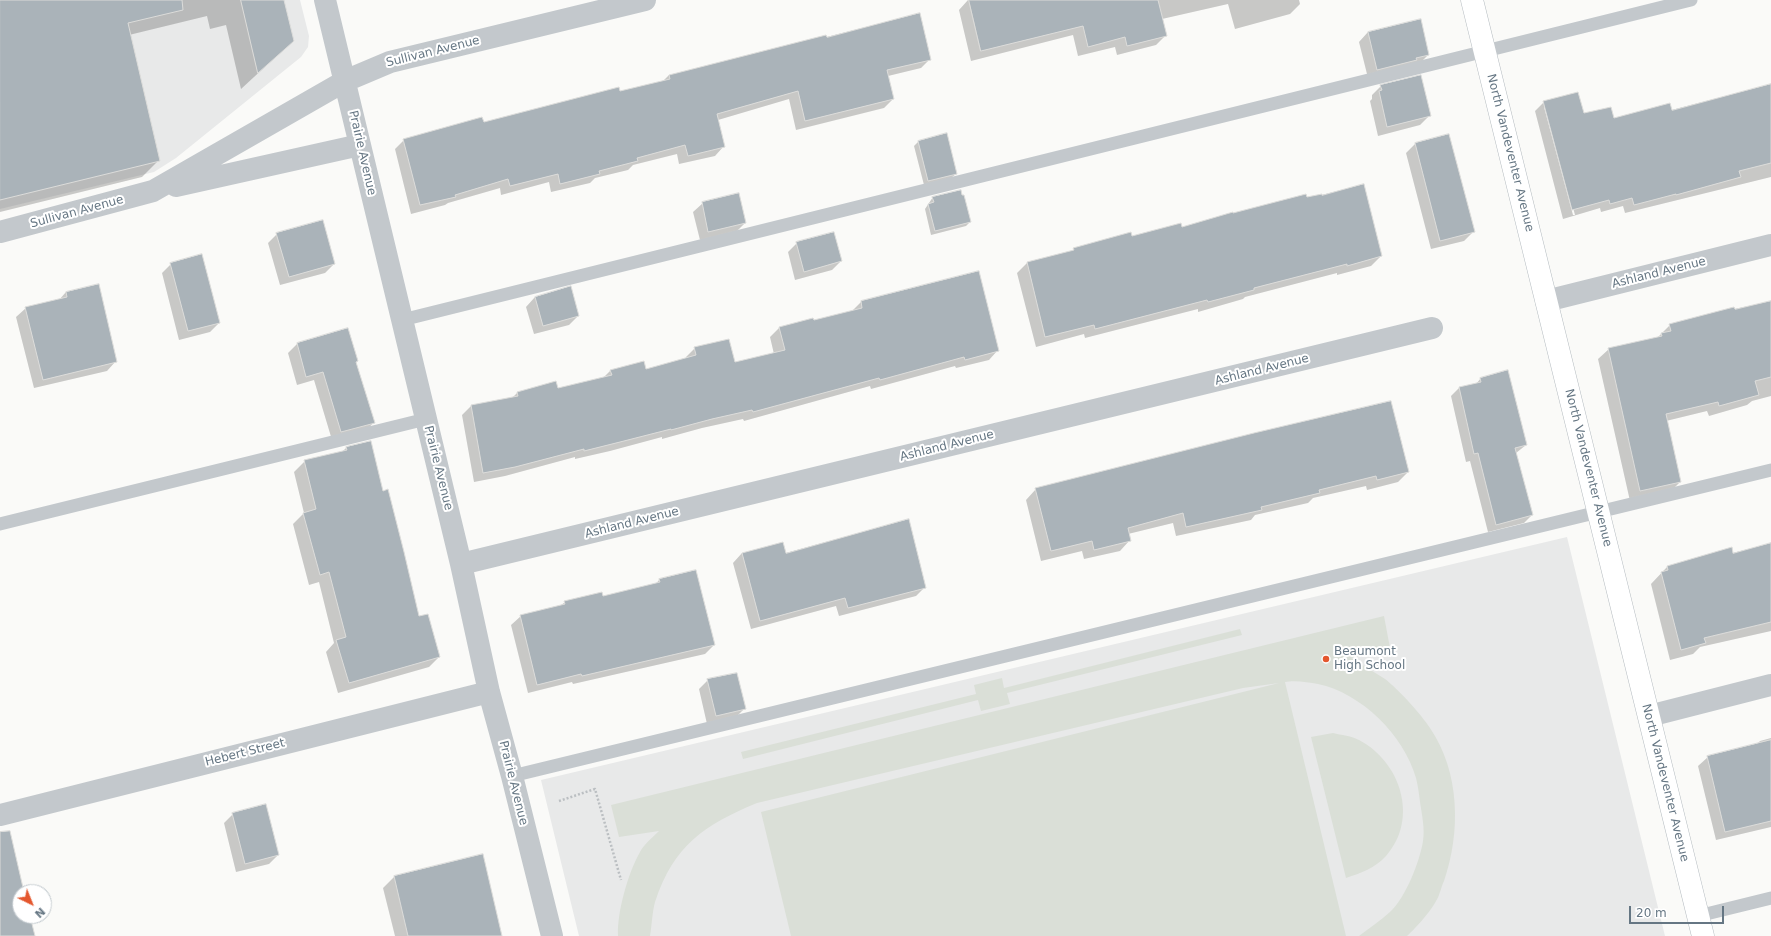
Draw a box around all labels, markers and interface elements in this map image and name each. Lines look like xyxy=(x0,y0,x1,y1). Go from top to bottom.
street label: Sullivan Avenue xyxy=(385,33,481,71)
street label: North Vandeventer Avenue xyxy=(1483,73,1537,233)
street label: Prairie Avenue xyxy=(345,109,379,197)
street label: Sullivan Avenue xyxy=(29,193,125,231)
street label: Ashland Avenue xyxy=(1611,254,1707,292)
street label: Ashland Avenue xyxy=(1214,351,1310,389)
street label: North Vandeventer Avenue xyxy=(1561,388,1615,548)
street label: Prairie Avenue xyxy=(421,424,455,512)
street label: Ashland Avenue xyxy=(899,427,995,465)
street label: Ashland Avenue xyxy=(584,504,680,542)
place label: Beaumont High School xyxy=(1334,645,1405,673)
marker: Beaumont High School xyxy=(1321,654,1331,664)
street label: North Vandeventer Avenue xyxy=(1638,703,1692,863)
street label: Hebert Street xyxy=(204,736,286,770)
street label: Prairie Avenue xyxy=(496,739,530,827)
north arrow xyxy=(12,884,52,924)
scale bar xyxy=(1631,898,1726,924)
text: N xyxy=(32,905,48,920)
text: 20 m xyxy=(1636,906,1667,920)

